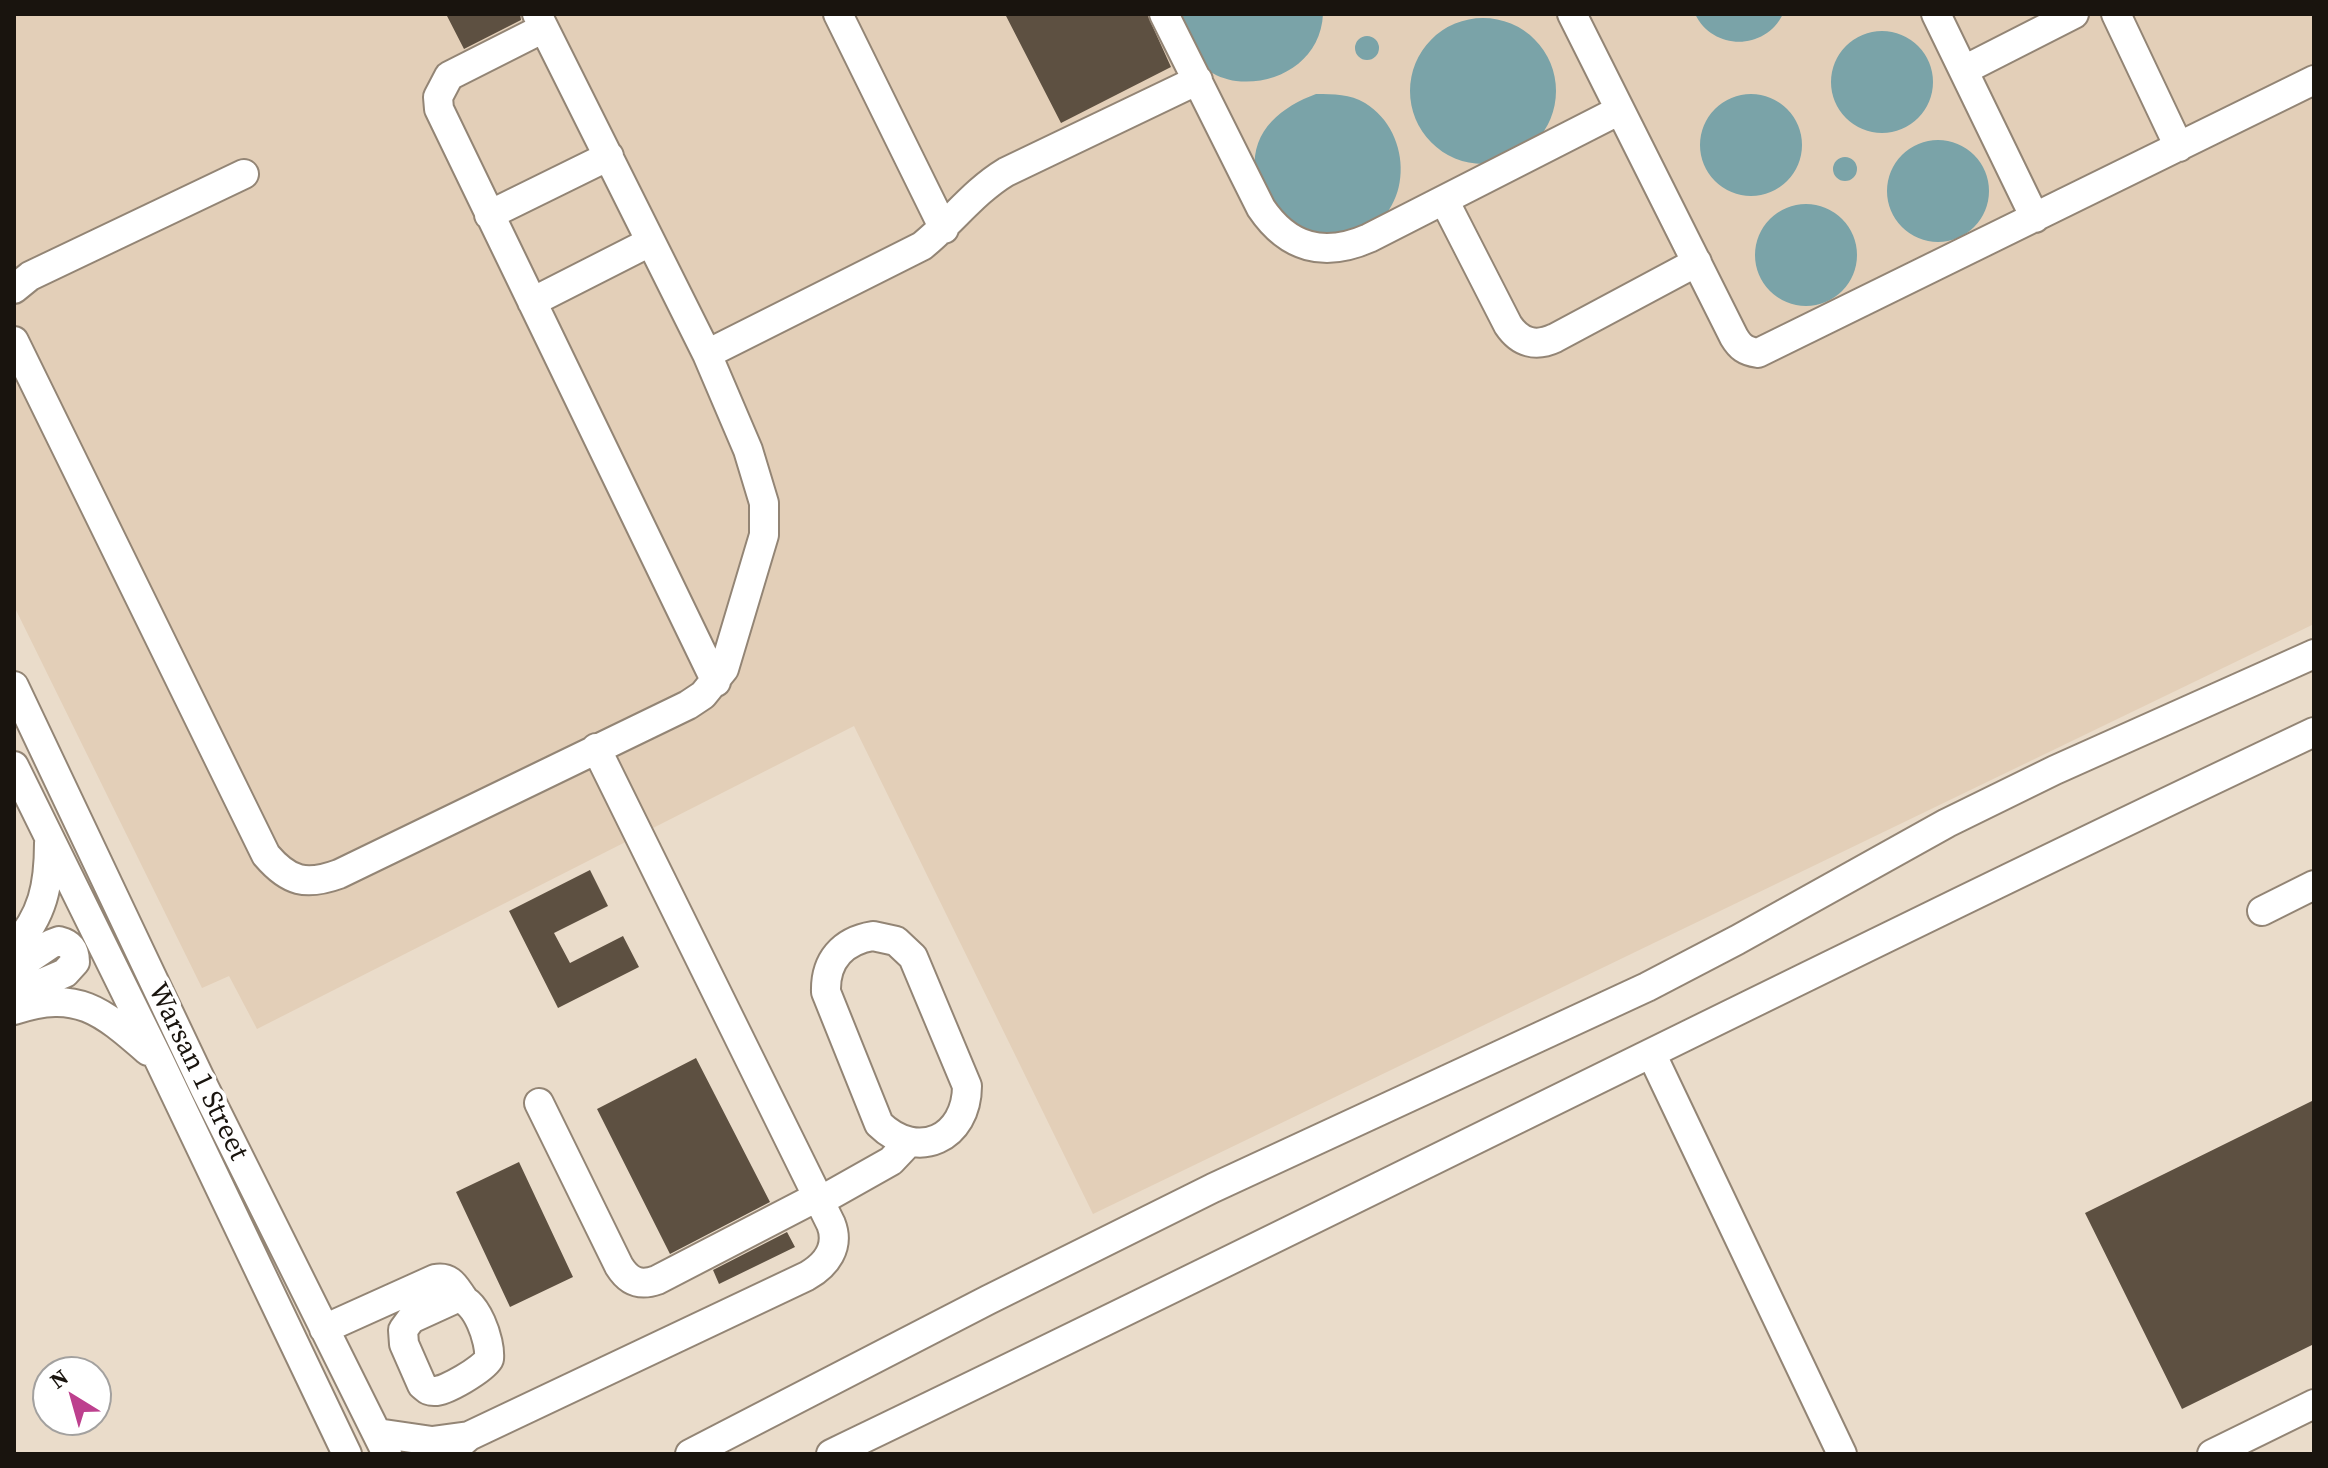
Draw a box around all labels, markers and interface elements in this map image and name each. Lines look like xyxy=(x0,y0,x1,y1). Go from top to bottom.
street label: Warsan 1 Street xyxy=(140,978,254,1166)
north arrow xyxy=(32,1356,112,1436)
text: N xyxy=(43,1362,74,1395)

